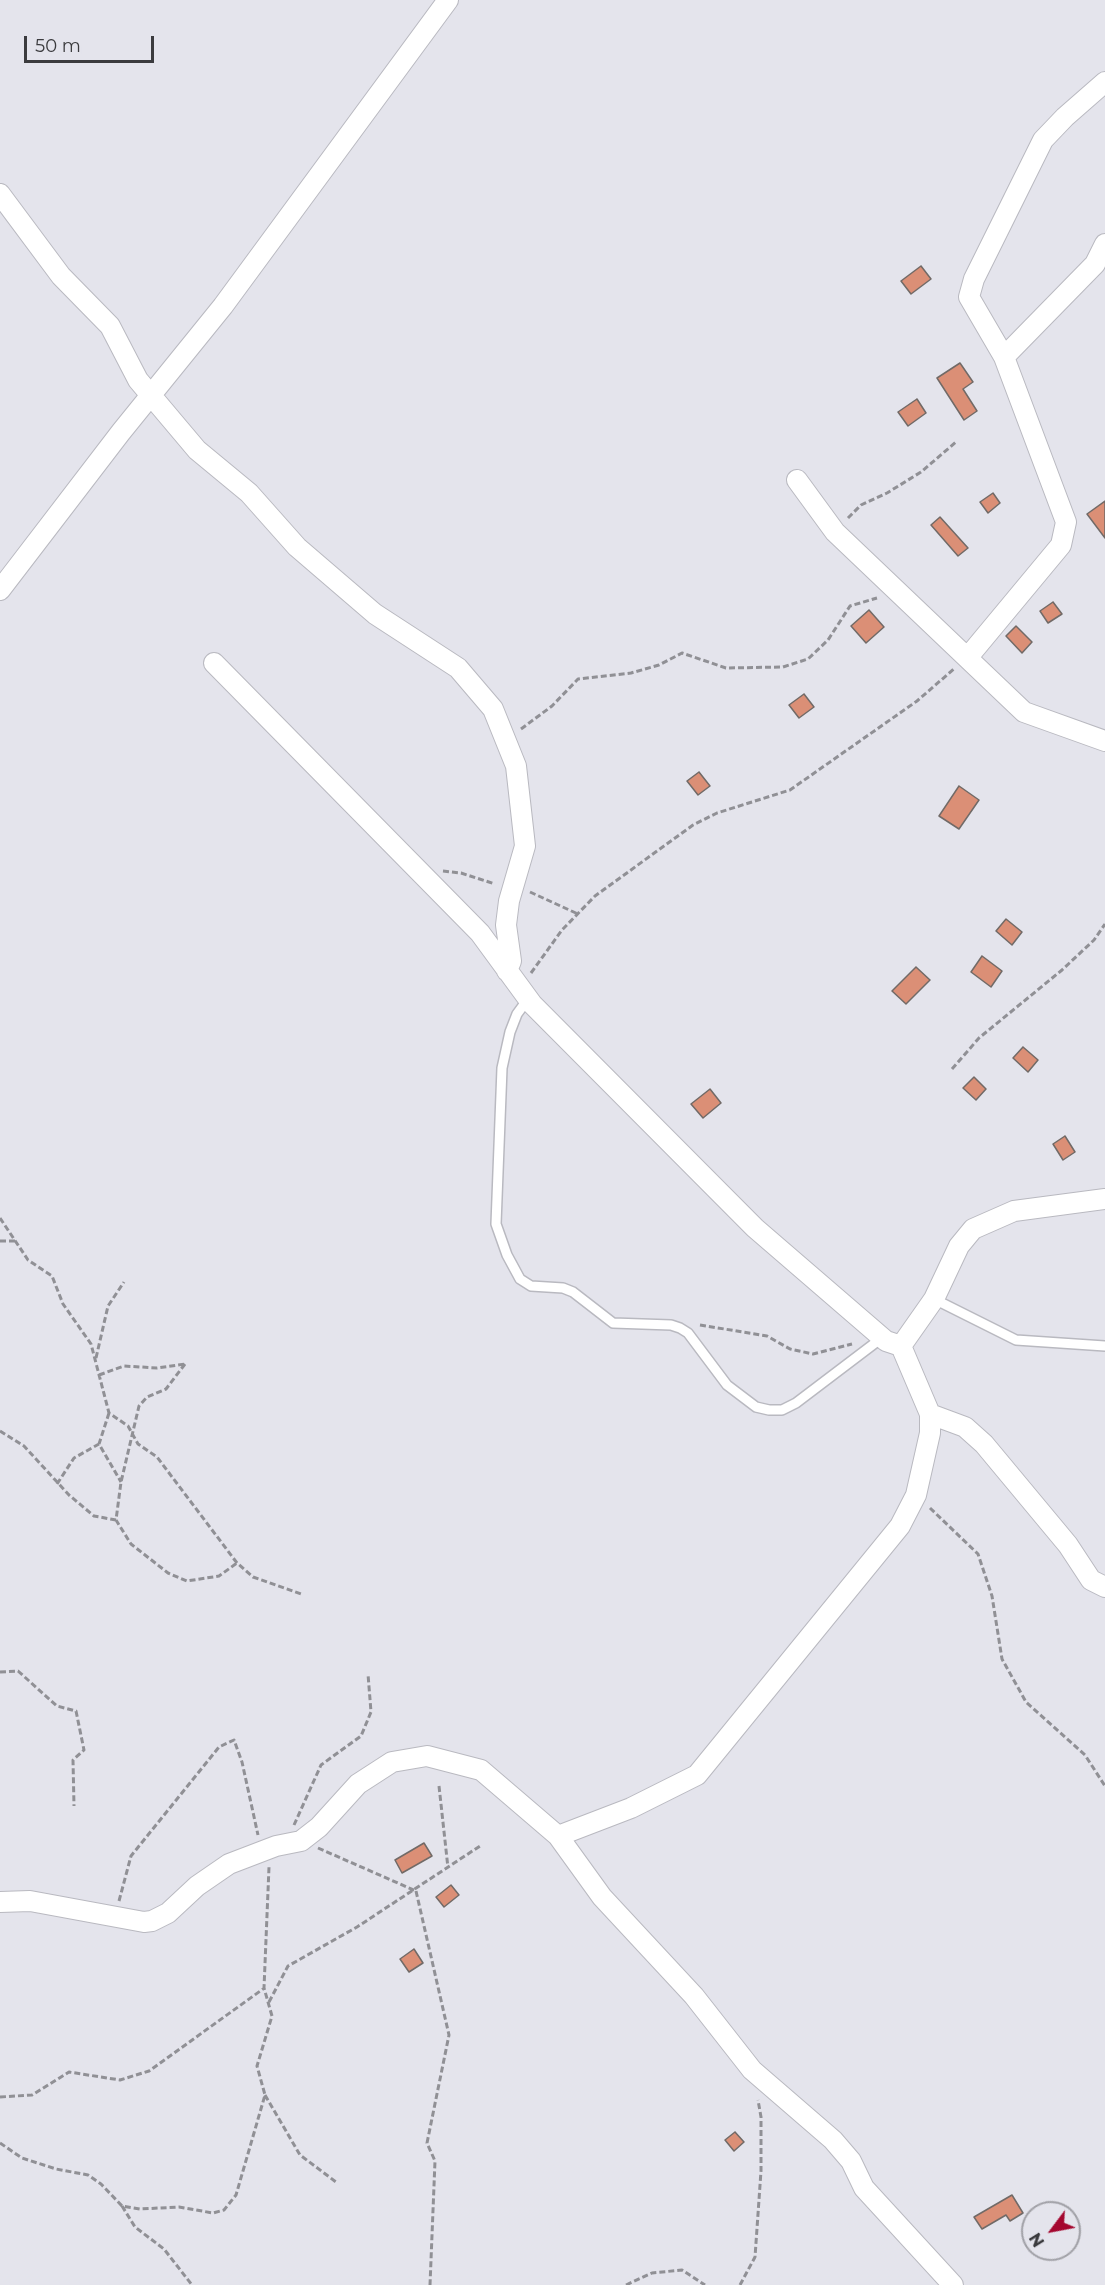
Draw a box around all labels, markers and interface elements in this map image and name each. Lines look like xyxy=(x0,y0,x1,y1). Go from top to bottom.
scale bar xyxy=(27,24,158,62)
text: 50 m xyxy=(35,35,81,57)
north arrow xyxy=(1021,2201,1081,2261)
text: N xyxy=(1026,2229,1048,2250)

